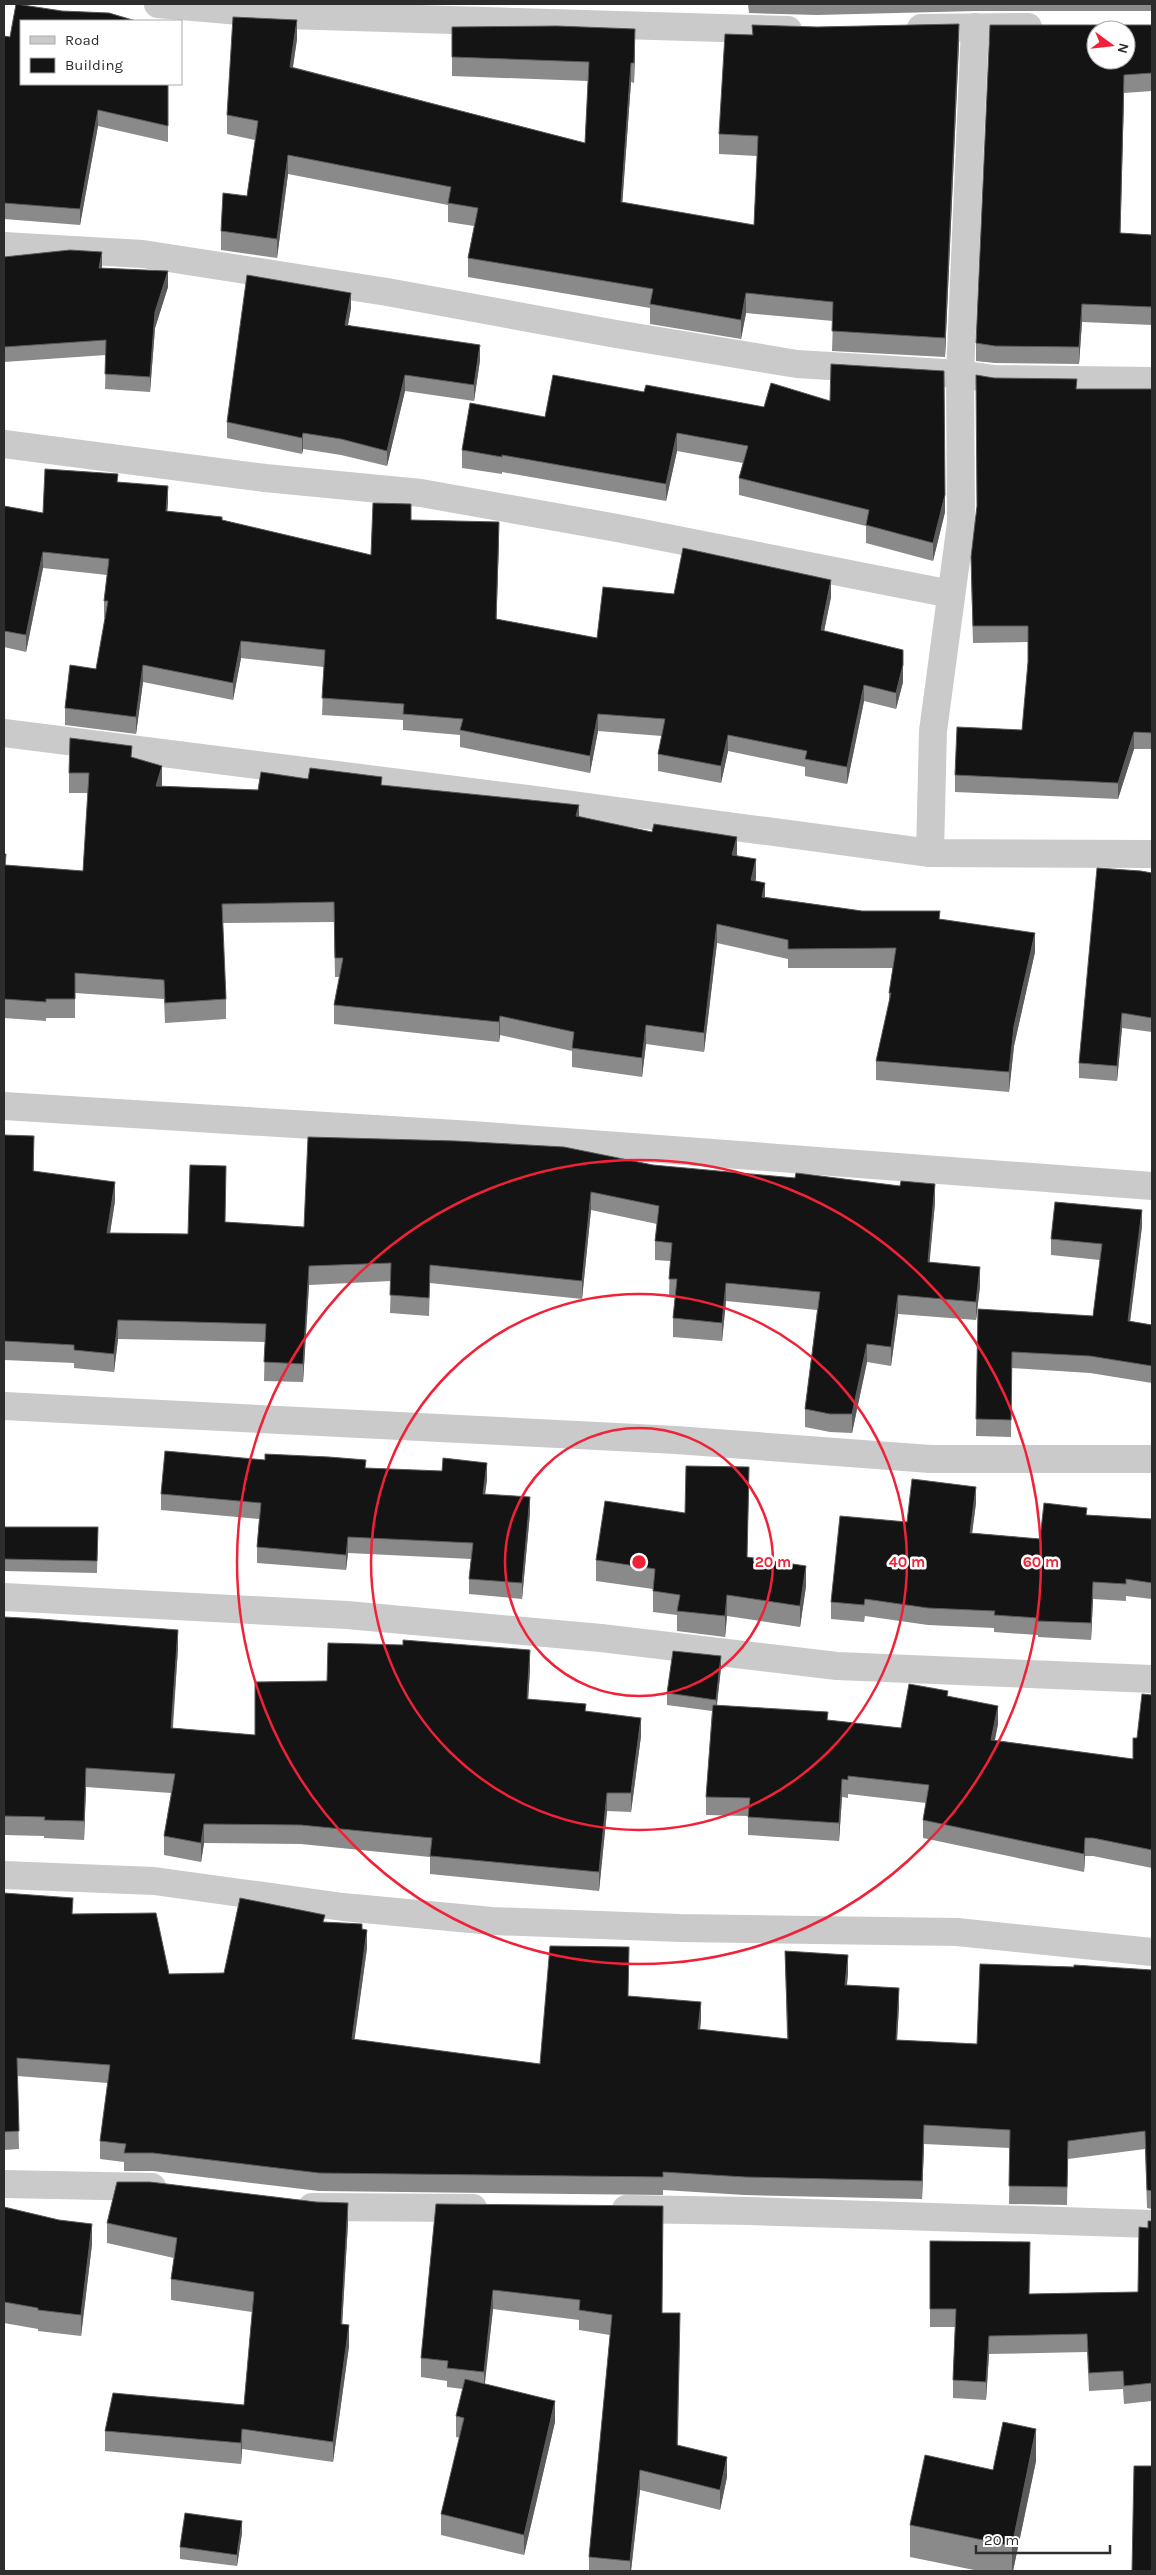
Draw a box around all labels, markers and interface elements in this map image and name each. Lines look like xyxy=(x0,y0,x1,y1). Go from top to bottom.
legend xyxy=(20,20,182,85)
north arrow xyxy=(1086,20,1136,70)
text: Road xyxy=(65,31,100,49)
text: N xyxy=(1114,41,1133,55)
text: Building xyxy=(65,56,123,74)
centre of rings xyxy=(630,1553,648,1571)
text: 20 m xyxy=(755,1553,791,1571)
text: 40 m xyxy=(889,1553,925,1571)
text: 60 m xyxy=(1023,1553,1059,1571)
scale bar xyxy=(976,2522,1110,2554)
text: 20 m xyxy=(984,2531,1019,2549)

